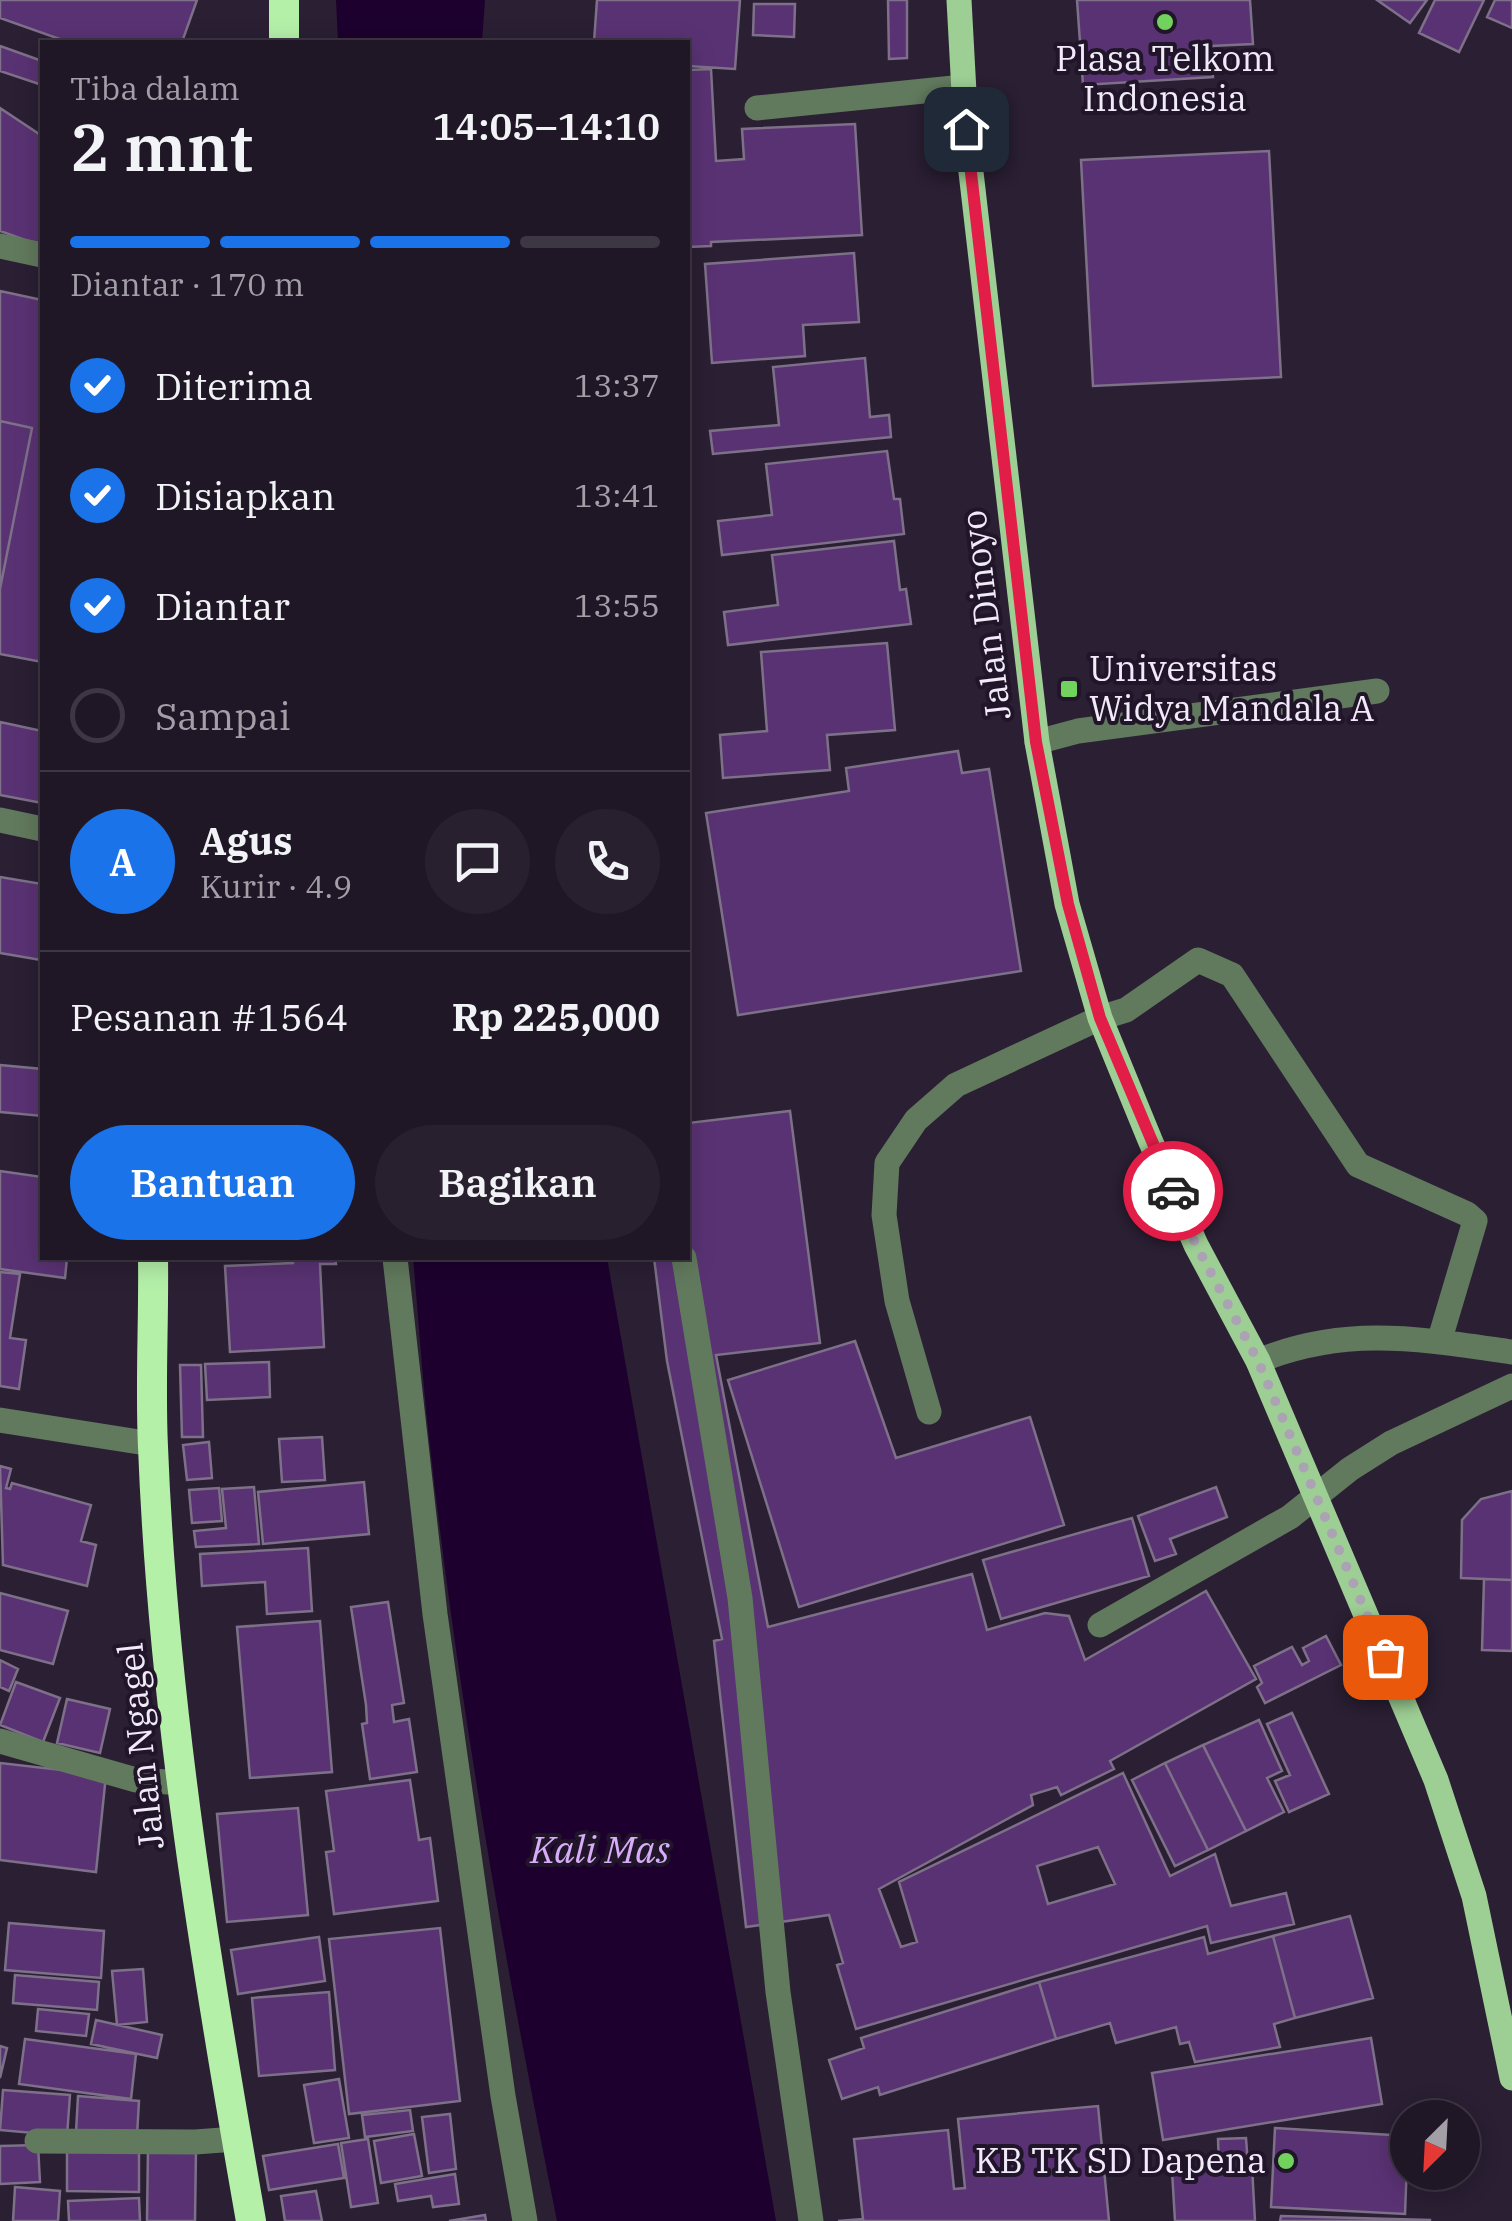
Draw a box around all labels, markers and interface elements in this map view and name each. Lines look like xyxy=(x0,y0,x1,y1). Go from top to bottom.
marker: Plasa Telkom Indonesia xyxy=(1154,11,1176,33)
place label: Plasa Telkom Indonesia xyxy=(1055,35,1275,121)
text: Tiba dalam xyxy=(70,67,240,109)
pin xyxy=(924,87,1009,172)
text: 14:05–14:10 xyxy=(433,101,660,150)
icon: home xyxy=(939,102,994,157)
text: 2 mnt xyxy=(70,104,253,189)
text: Diantar · 170 m xyxy=(70,263,304,305)
icon: check xyxy=(70,358,125,413)
text: Diterima xyxy=(155,361,313,410)
text: 13:37 xyxy=(574,364,660,406)
icon: check xyxy=(70,468,125,523)
text: Disiapkan xyxy=(155,471,336,520)
text: 13:41 xyxy=(574,474,660,516)
street label: Jalan Dinoyo xyxy=(949,508,1021,723)
icon: check xyxy=(70,578,125,633)
text: Diantar xyxy=(155,581,290,630)
text: 13:55 xyxy=(574,584,660,626)
place label: Universitas Widya Mandala A xyxy=(1089,645,1374,731)
marker: Universitas Widya Mandala A xyxy=(1058,678,1080,700)
text: Sampai xyxy=(155,691,291,740)
button: chat xyxy=(425,809,530,914)
button: phone xyxy=(555,809,660,914)
text: Agus xyxy=(200,816,293,865)
text: A xyxy=(109,837,136,886)
text: Kurir · 4.9 xyxy=(200,865,352,907)
text: Pesanan #1564 xyxy=(70,992,348,1041)
text: Rp 225,000 xyxy=(452,992,660,1041)
button: Bantuan xyxy=(70,1125,355,1240)
button: Bagikan xyxy=(375,1125,660,1240)
courier xyxy=(1123,1141,1223,1241)
icon: car xyxy=(1146,1164,1201,1219)
pin xyxy=(1343,1615,1428,1700)
icon: bag xyxy=(1358,1630,1413,1685)
street label: Jalan Ngagel xyxy=(106,1640,174,1852)
water label: Kali Mas xyxy=(529,1824,670,1873)
north arrow xyxy=(1390,2100,1480,2190)
map controls xyxy=(1390,2100,1480,2190)
place label: KB TK SD Dapena xyxy=(975,2137,1266,2183)
marker: KB TK SD Dapena xyxy=(1275,2150,1297,2172)

